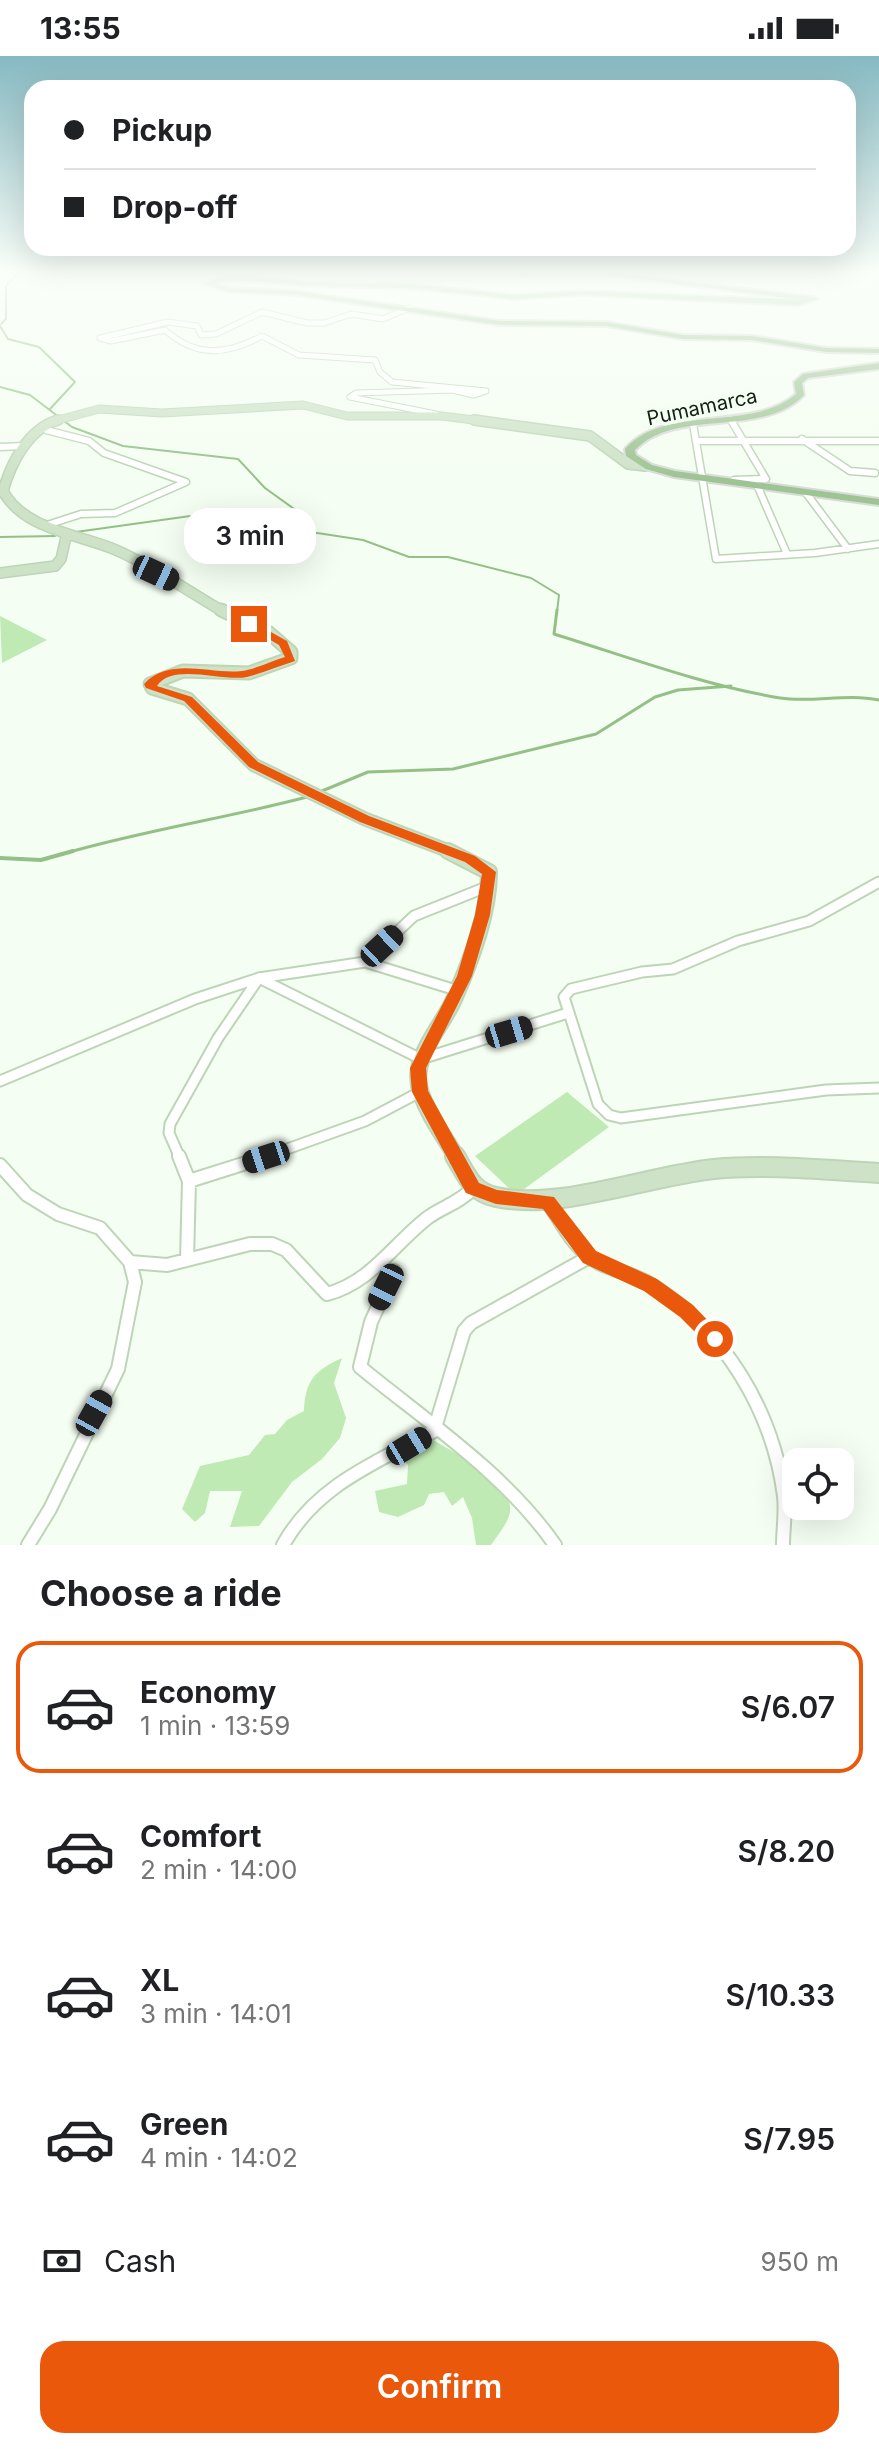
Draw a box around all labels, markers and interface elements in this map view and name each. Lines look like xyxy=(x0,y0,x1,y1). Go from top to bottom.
text: 13:55 xyxy=(40,10,121,46)
text: Pickup xyxy=(112,112,212,148)
text: Drop-off xyxy=(112,189,238,225)
street label: Pumamarca xyxy=(645,384,759,430)
callout: 3 min xyxy=(183,508,315,564)
text: 3 min xyxy=(215,520,285,551)
car xyxy=(129,552,183,594)
route end xyxy=(231,606,267,642)
car xyxy=(356,921,408,971)
car xyxy=(483,1014,535,1050)
car xyxy=(239,1138,293,1176)
car xyxy=(365,1260,407,1314)
route start xyxy=(697,1321,733,1357)
car xyxy=(72,1386,116,1440)
car xyxy=(382,1423,436,1469)
map controls xyxy=(782,1448,854,1520)
button: locate xyxy=(782,1448,854,1520)
text: Choose a ride xyxy=(40,1571,282,1615)
icon: car xyxy=(44,1671,116,1743)
text: Economy xyxy=(140,1674,276,1710)
text: S/6.07 xyxy=(741,1689,835,1725)
text: 1 min · 13:59 xyxy=(140,1710,291,1741)
icon: car xyxy=(44,1815,116,1887)
text: Comfort xyxy=(140,1818,261,1854)
text: S/8.20 xyxy=(738,1833,835,1869)
text: 2 min · 14:00 xyxy=(140,1854,297,1885)
icon: car xyxy=(44,1959,116,2031)
text: XL xyxy=(140,1962,179,1998)
text: S/10.33 xyxy=(725,1977,835,2013)
text: 3 min · 14:01 xyxy=(140,1998,292,2029)
icon: car xyxy=(44,2103,116,2175)
text: Green xyxy=(140,2106,228,2142)
text: S/7.95 xyxy=(743,2121,835,2157)
text: 4 min · 14:02 xyxy=(140,2142,298,2173)
icon: cash xyxy=(40,2239,84,2283)
text: Cash xyxy=(104,2243,176,2279)
text: 950 m xyxy=(761,2246,839,2277)
button: Confirm xyxy=(40,2341,839,2433)

